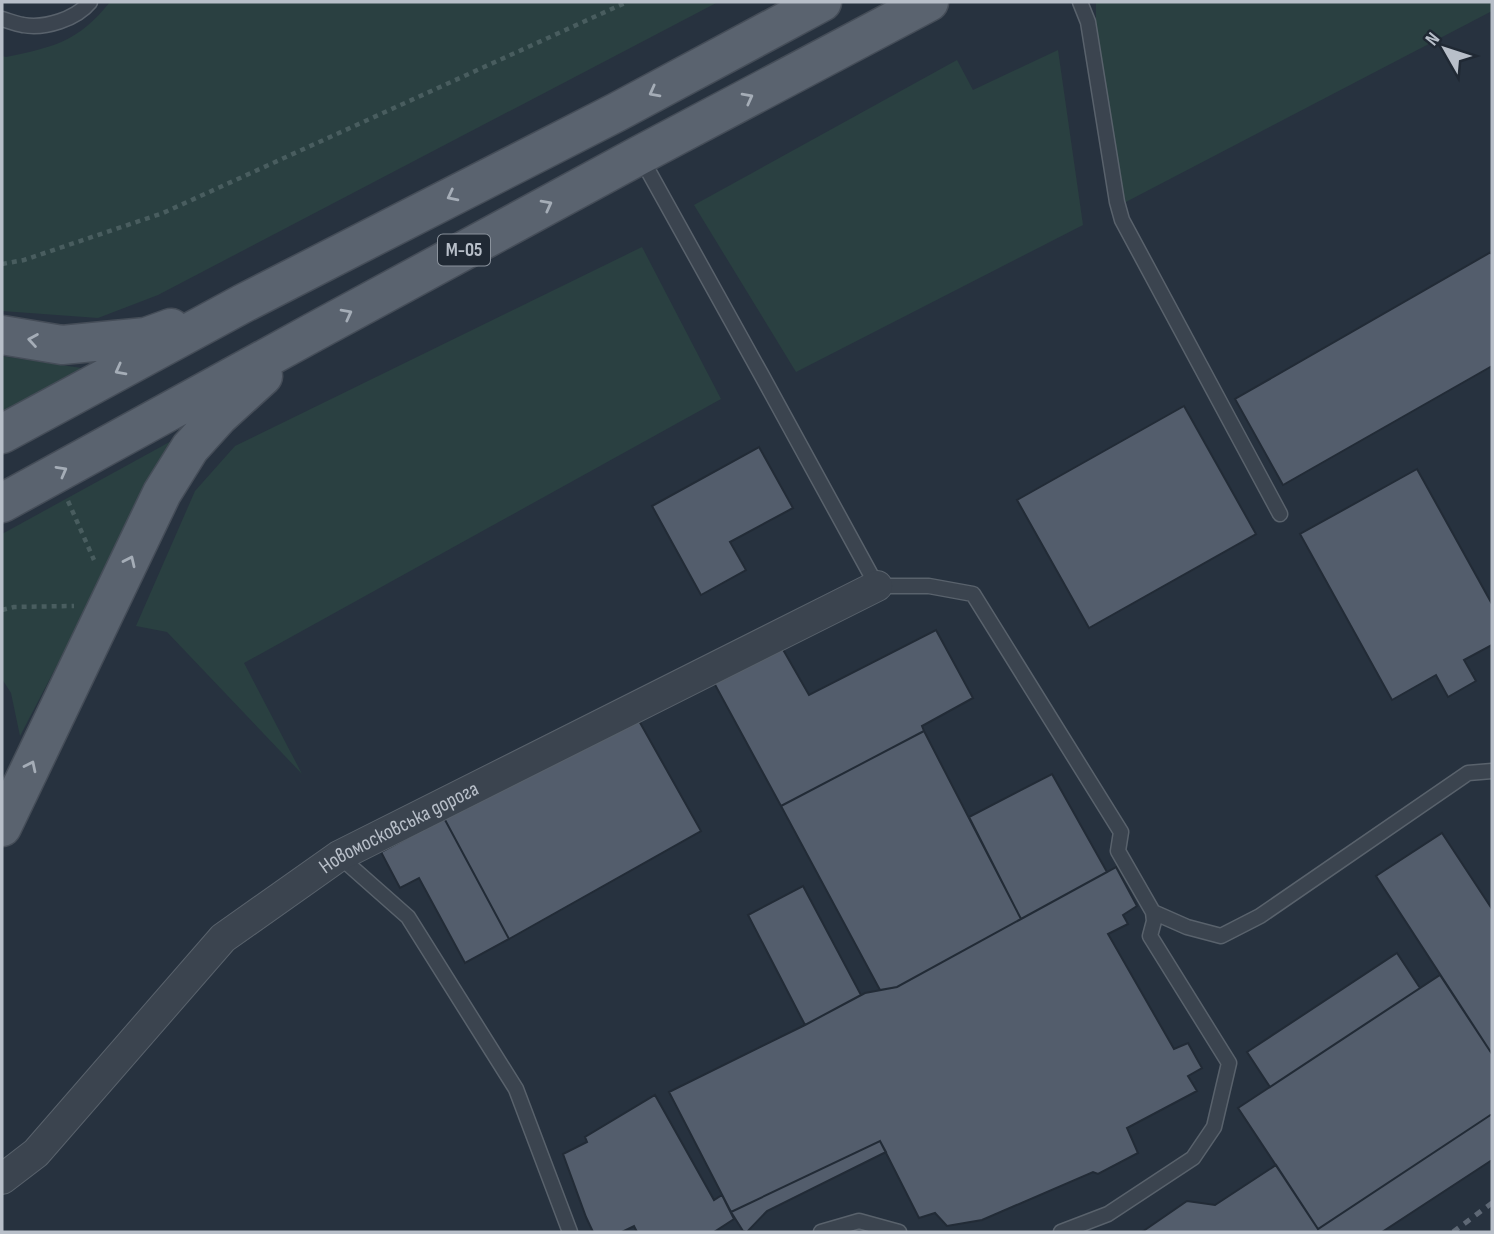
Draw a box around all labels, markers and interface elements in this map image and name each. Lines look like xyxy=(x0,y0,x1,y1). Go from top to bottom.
north arrow xyxy=(1410,14,1480,84)
text: N xyxy=(1421,28,1445,50)
one-way arrow xyxy=(648,84,661,97)
one-way arrow xyxy=(740,93,753,106)
one-way arrow xyxy=(447,188,459,202)
one-way arrow xyxy=(540,200,552,214)
road number: М-05 xyxy=(438,234,490,266)
one-way arrow xyxy=(340,308,352,322)
one-way arrow xyxy=(27,333,39,348)
one-way arrow xyxy=(115,362,127,375)
one-way arrow xyxy=(55,466,67,479)
one-way arrow xyxy=(122,556,136,568)
one-way arrow xyxy=(23,761,37,773)
street label: Новомосковська дорога xyxy=(314,776,482,879)

